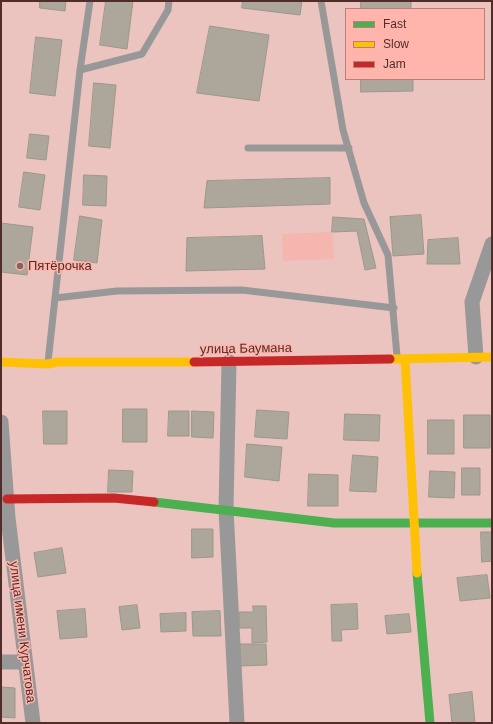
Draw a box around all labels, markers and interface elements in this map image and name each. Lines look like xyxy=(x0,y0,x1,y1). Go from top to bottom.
legend xyxy=(345,8,485,80)
text: Fast xyxy=(383,17,406,31)
text: Slow xyxy=(383,37,409,51)
text: Jam xyxy=(383,57,406,71)
place label: Пятёрочка xyxy=(28,258,92,274)
marker: Пятёрочка xyxy=(15,261,25,271)
street label: улица Баумана xyxy=(200,340,292,358)
street label: улица имени Курчатова xyxy=(6,560,38,704)

